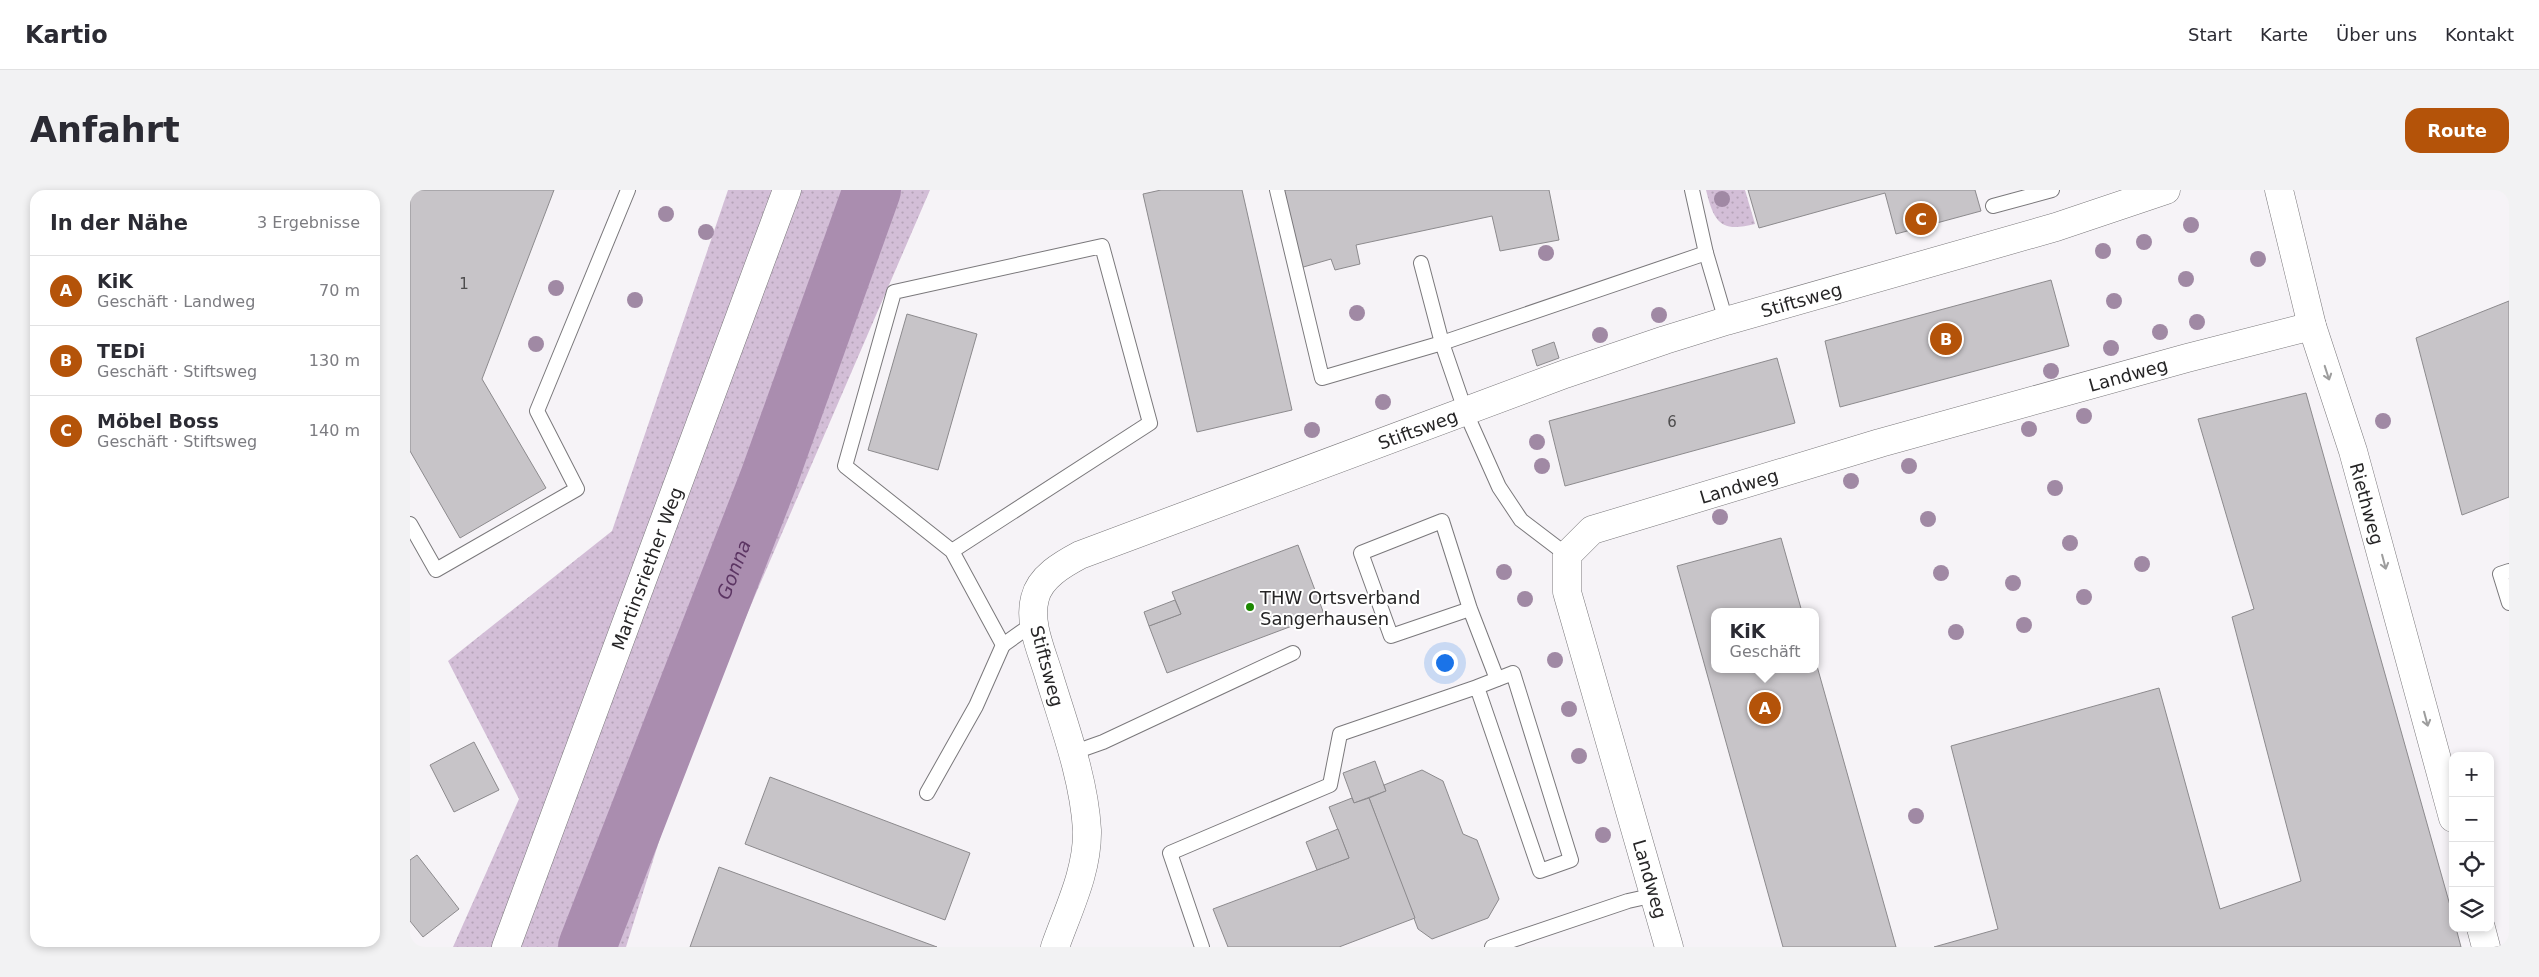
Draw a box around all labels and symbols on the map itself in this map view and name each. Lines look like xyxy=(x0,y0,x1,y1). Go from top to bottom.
pin: C xyxy=(1905,200,1937,238)
house number: 1 xyxy=(459,275,469,293)
street label: Stiftsweg xyxy=(1758,278,1844,321)
pin: B xyxy=(1930,320,1962,358)
street label: Landweg xyxy=(2086,353,2170,395)
one-way arrow xyxy=(2323,364,2333,380)
street label: Stiftsweg xyxy=(1375,405,1460,453)
house number: 6 xyxy=(1667,413,1677,431)
street label: Riethweg xyxy=(2346,460,2389,547)
street label: Landweg xyxy=(1697,464,1781,507)
street label: Martinsriether Weg xyxy=(607,484,686,653)
water label: Gonna xyxy=(712,537,755,602)
one-way arrow xyxy=(2379,554,2389,570)
place label: THW Ortsverband Sangerhausen xyxy=(1259,587,1420,629)
marker: THW Ortsverband Sangerhausen xyxy=(1244,601,1256,613)
street label: Stiftsweg xyxy=(1026,623,1068,709)
your location xyxy=(1432,650,1458,676)
pin: A xyxy=(1749,689,1781,727)
one-way arrow xyxy=(2422,710,2431,726)
street label: Landweg xyxy=(1629,837,1671,921)

